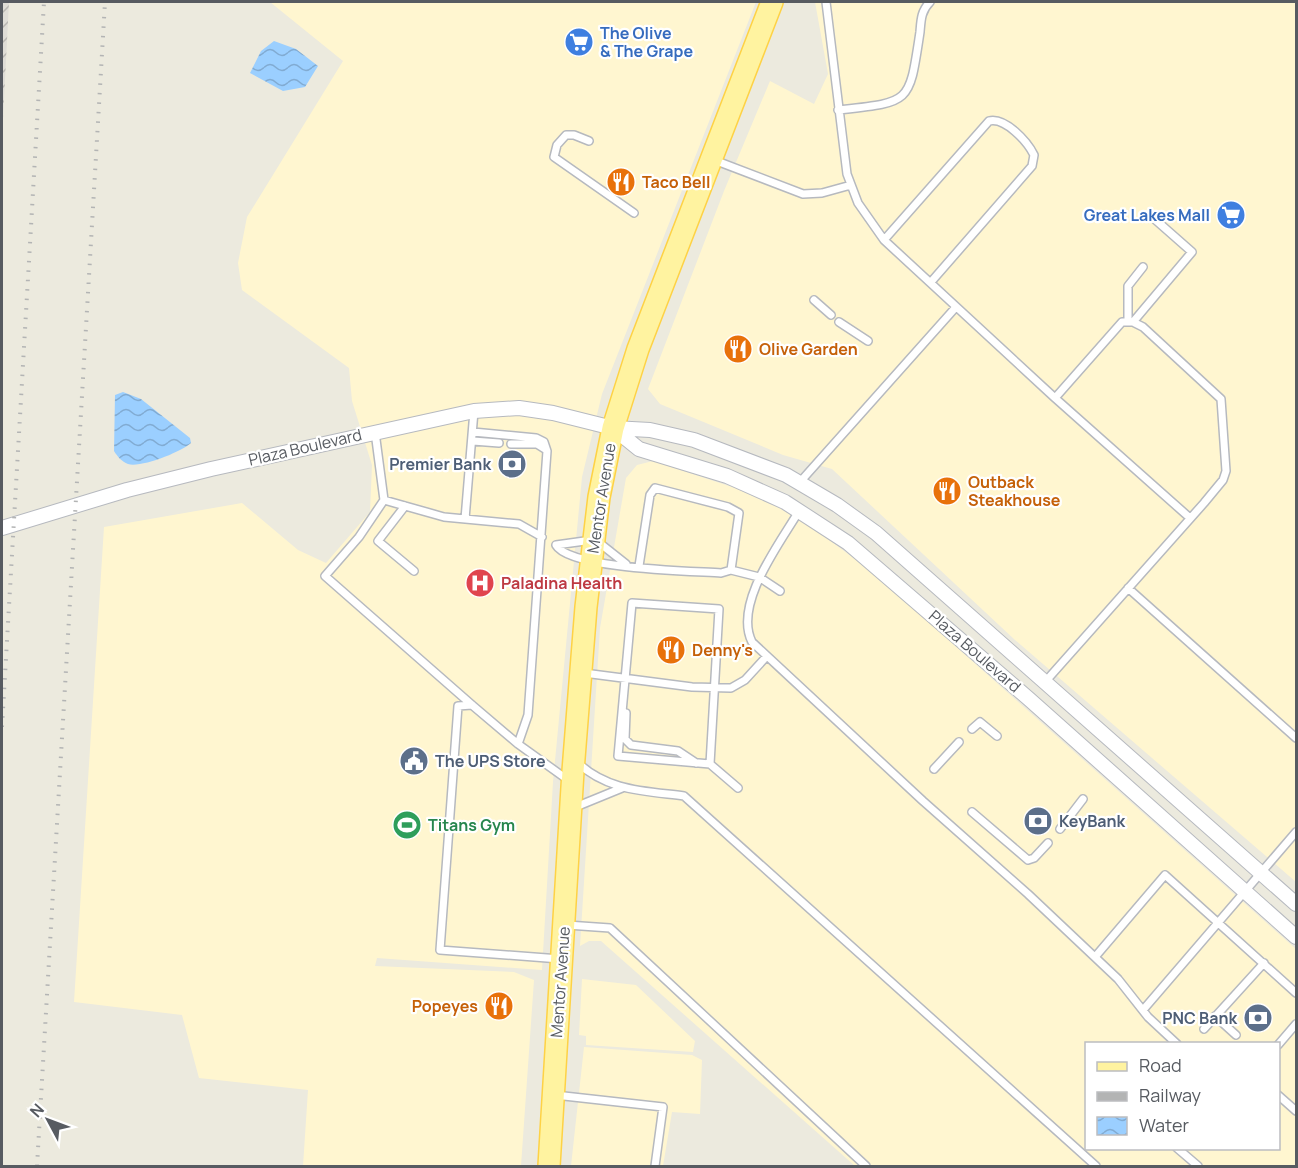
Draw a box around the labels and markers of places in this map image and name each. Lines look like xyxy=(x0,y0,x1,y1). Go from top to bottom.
place label: The Olive & The Grape xyxy=(600,22,693,62)
supermarket icon: The Olive & The Grape xyxy=(563,26,595,58)
restaurant icon: Taco Bell xyxy=(605,166,637,198)
place label: Taco Bell xyxy=(642,171,711,193)
supermarket icon: Great Lakes Mall xyxy=(1215,199,1247,231)
place label: Great Lakes Mall xyxy=(1084,204,1210,226)
restaurant icon: Olive Garden xyxy=(722,333,754,365)
place label: Olive Garden xyxy=(759,338,858,360)
bank icon: Premier Bank xyxy=(496,448,528,480)
place label: Premier Bank xyxy=(389,453,491,475)
place label: Outback Steakhouse xyxy=(968,471,1061,511)
restaurant icon: Outback Steakhouse xyxy=(931,475,963,507)
hospital icon: Paladina Health xyxy=(464,567,496,599)
place label: Paladina Health xyxy=(501,572,622,594)
restaurant icon: Denny's xyxy=(655,634,687,666)
place label: Denny's xyxy=(692,639,753,661)
public building icon: The UPS Store xyxy=(398,745,430,777)
place label: The UPS Store xyxy=(435,750,546,772)
bank icon: KeyBank xyxy=(1022,805,1054,837)
sports icon: Titans Gym xyxy=(391,809,423,841)
place label: KeyBank xyxy=(1059,810,1125,832)
place label: Titans Gym xyxy=(428,814,515,836)
restaurant icon: Popeyes xyxy=(483,990,515,1022)
place label: Popeyes xyxy=(412,995,478,1017)
bank icon: PNC Bank xyxy=(1242,1002,1274,1034)
place label: PNC Bank xyxy=(1162,1007,1237,1029)

